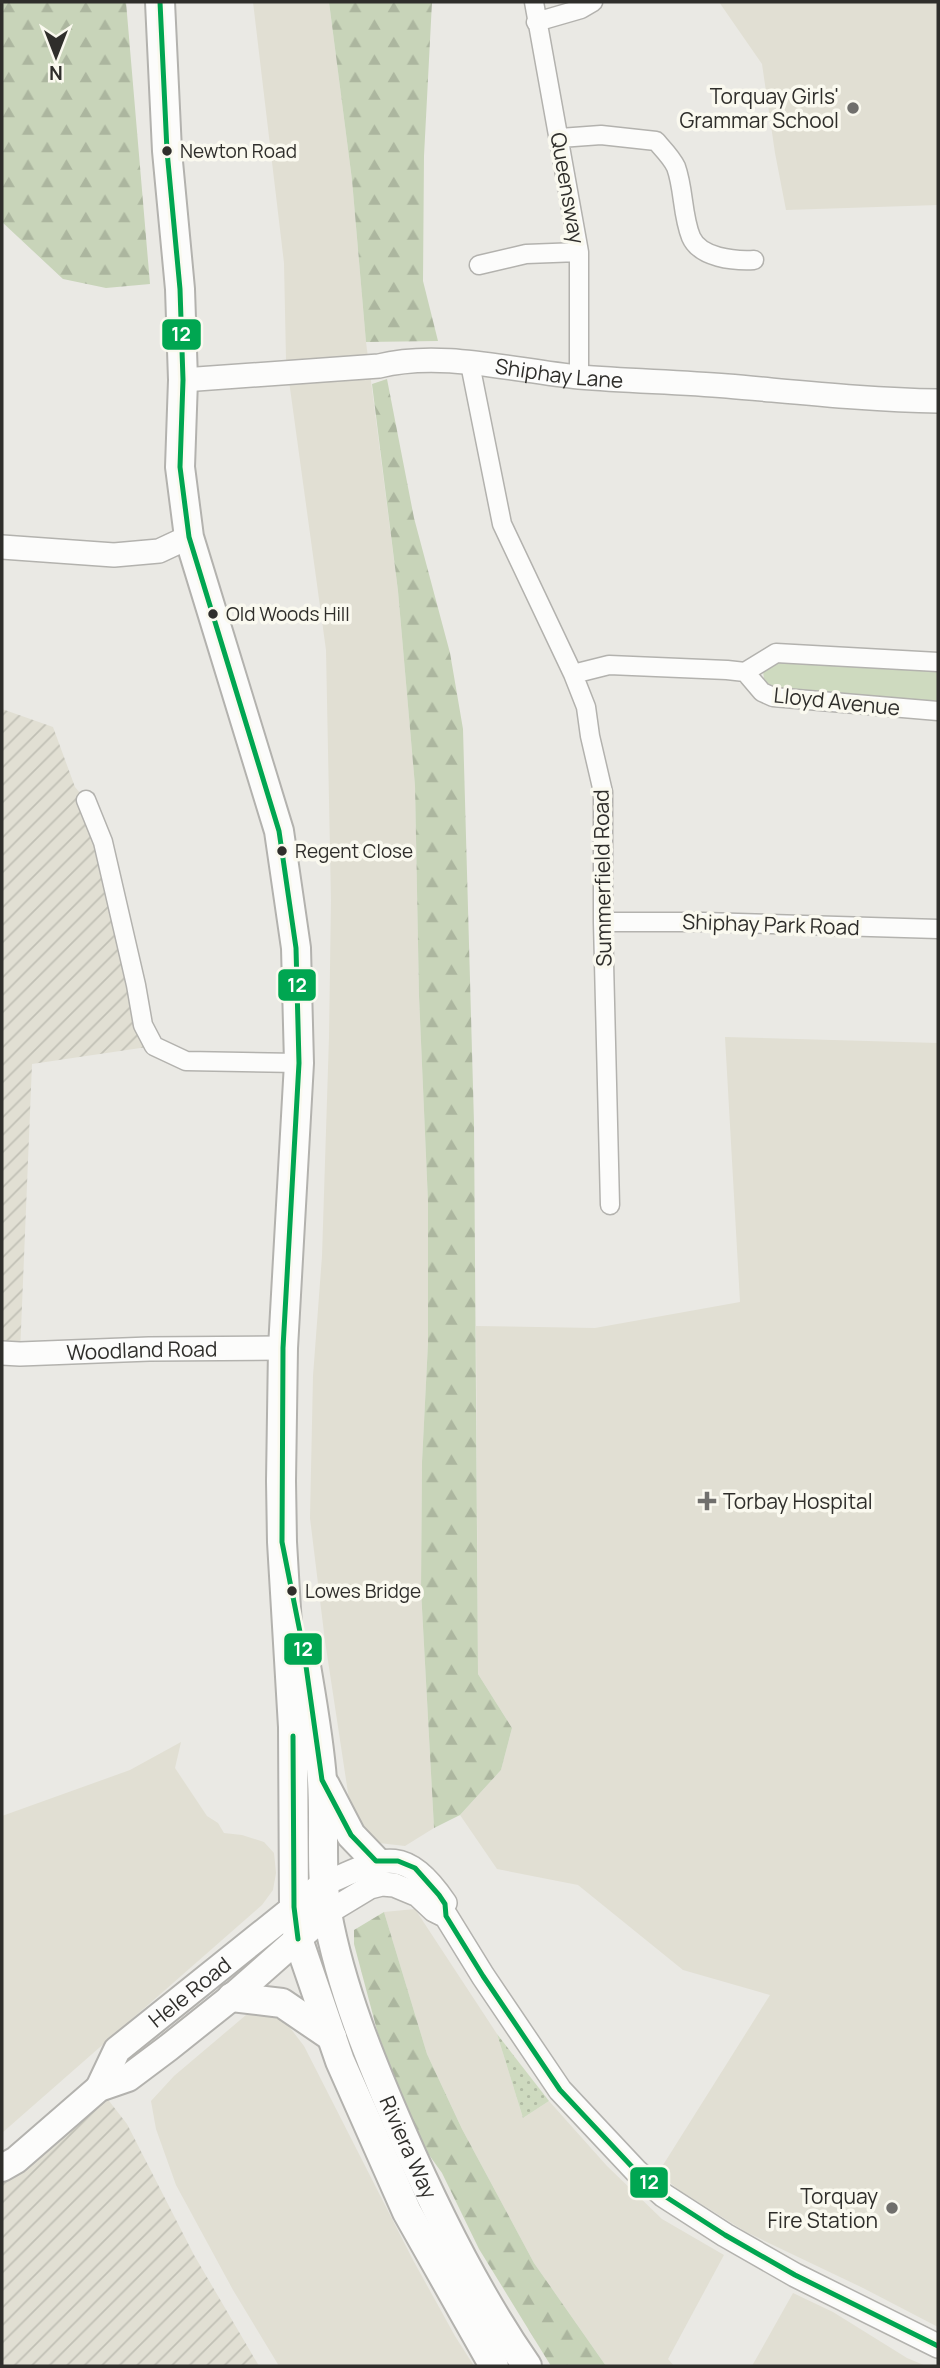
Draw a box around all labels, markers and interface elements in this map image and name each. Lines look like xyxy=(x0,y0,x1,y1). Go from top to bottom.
north arrow xyxy=(21,21,91,91)
text: N xyxy=(49,60,63,86)
place label: Torquay Girls' Grammar School xyxy=(680,82,839,134)
marker: Torquay Girls' Grammar School xyxy=(845,100,861,116)
street label: Queensway xyxy=(544,130,592,246)
place label: Newton Road xyxy=(180,138,297,164)
marker: Newton Road xyxy=(160,144,174,158)
line badge: 12 xyxy=(161,318,202,351)
text: 12 xyxy=(171,321,191,347)
street label: Shiphay Lane xyxy=(493,352,624,394)
place label: Old Woods Hill xyxy=(226,601,350,627)
marker: Old Woods Hill xyxy=(206,607,220,621)
street label: Lloyd Avenue xyxy=(772,680,902,722)
street label: Summerfield Road xyxy=(586,789,618,967)
place label: Regent Close xyxy=(295,838,413,864)
marker: Regent Close xyxy=(275,844,289,858)
street label: Shiphay Park Road xyxy=(682,907,860,941)
line badge: 12 xyxy=(277,968,317,1002)
text: 12 xyxy=(287,972,307,998)
street label: Woodland Road xyxy=(66,1334,218,1366)
place label: Torbay Hospital xyxy=(723,1487,873,1515)
marker: Torbay Hospital xyxy=(697,1491,717,1511)
place label: Lowes Bridge xyxy=(305,1578,421,1604)
marker: Lowes Bridge xyxy=(285,1584,299,1598)
line badge: 12 xyxy=(283,1632,323,1666)
text: 12 xyxy=(293,1636,313,1662)
street label: Hele Road xyxy=(143,1950,236,2033)
street label: Riviera Way xyxy=(374,2091,444,2203)
line badge: 12 xyxy=(629,2166,669,2199)
text: 12 xyxy=(639,2169,659,2195)
place label: Torquay Fire Station xyxy=(767,2182,878,2234)
marker: Torquay Fire Station xyxy=(884,2200,900,2216)

